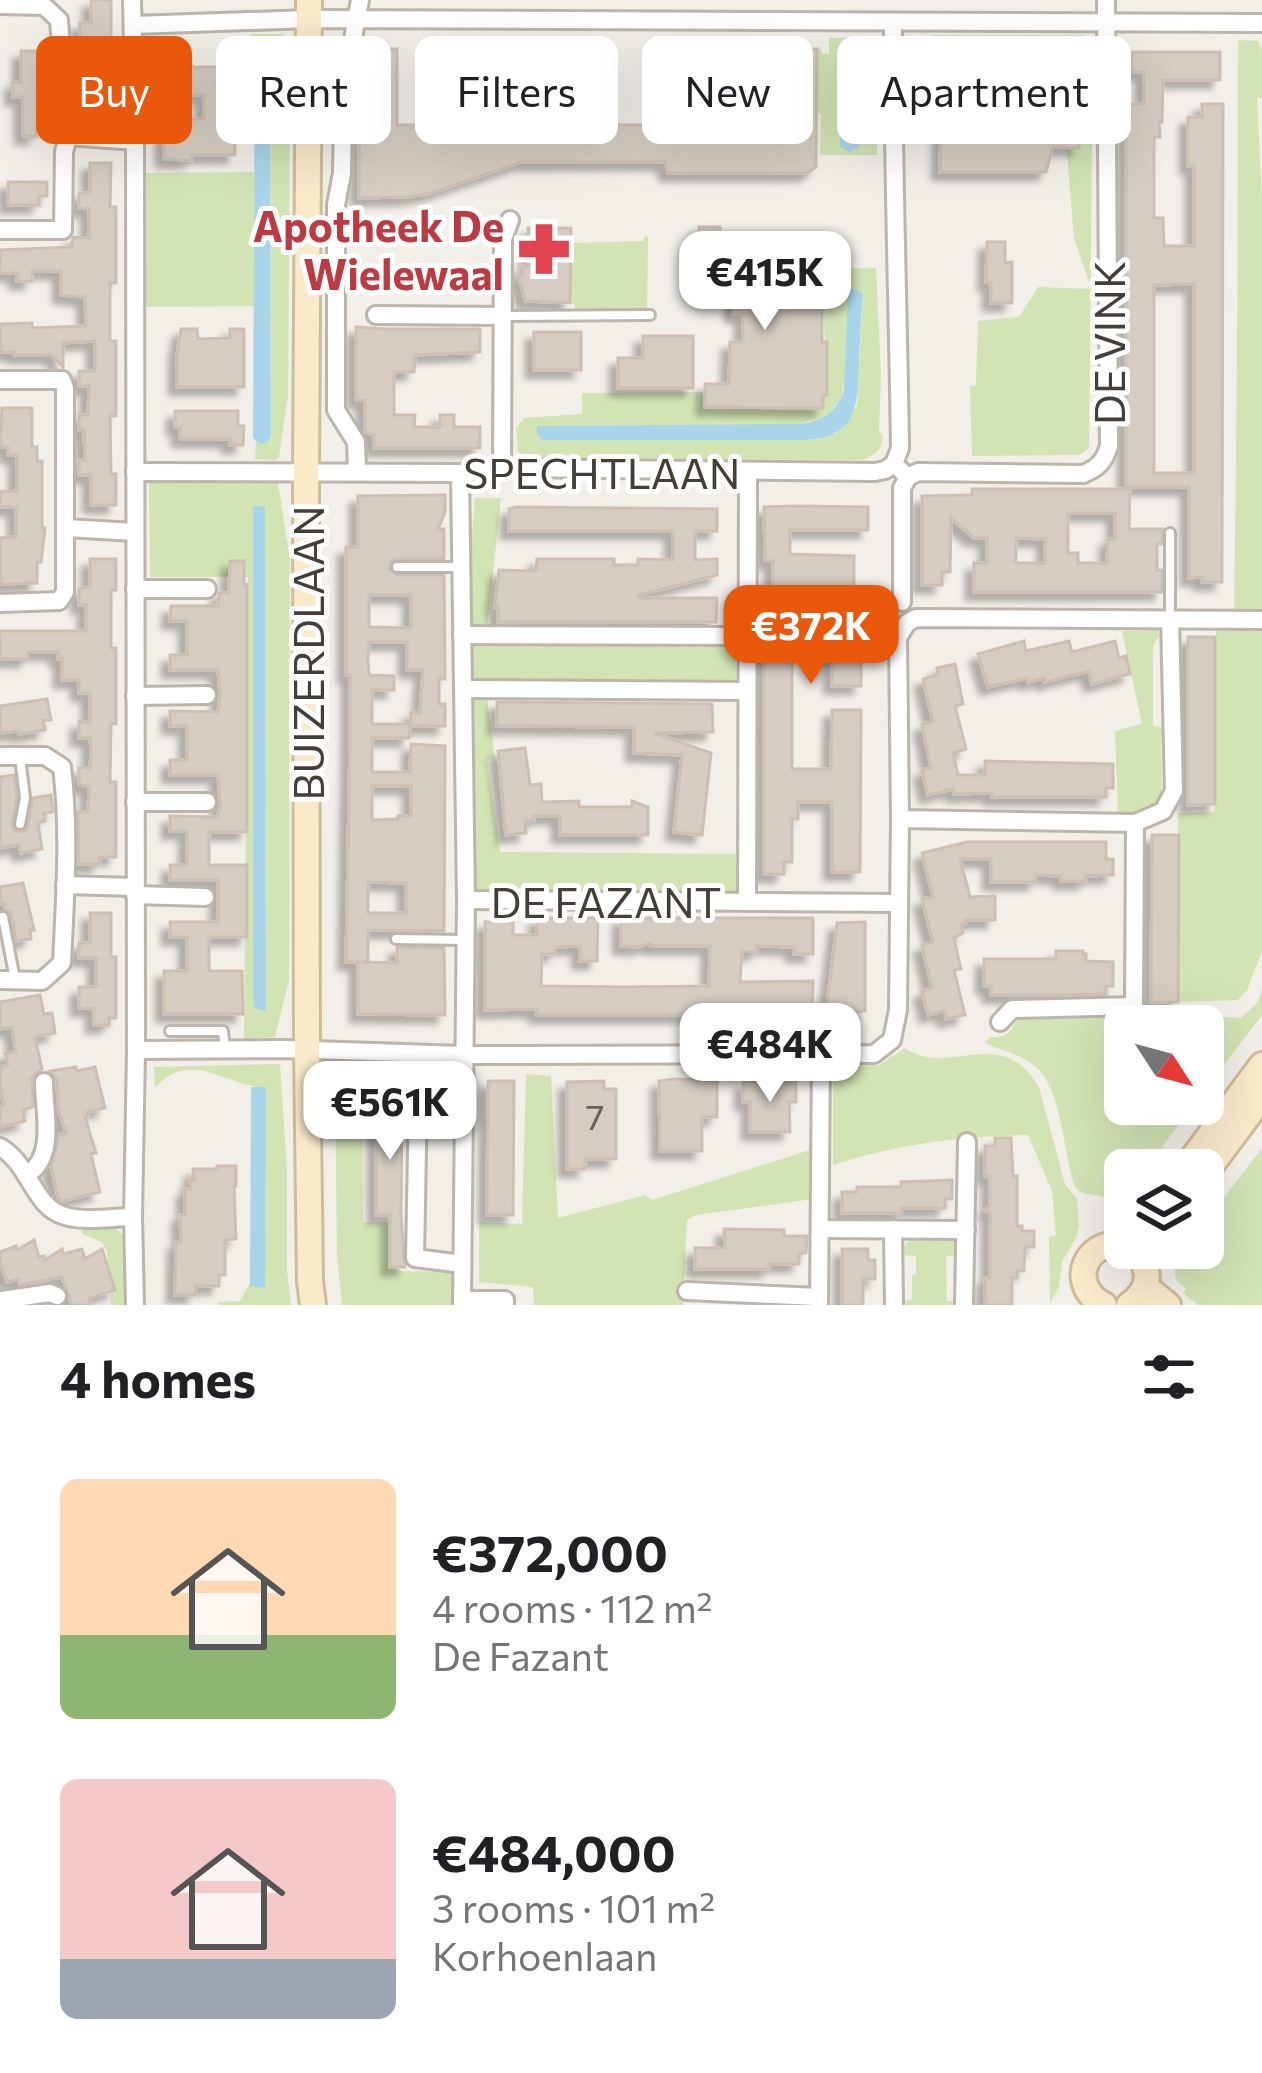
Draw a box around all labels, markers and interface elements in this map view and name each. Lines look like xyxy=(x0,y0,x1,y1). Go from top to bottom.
chip: Buy xyxy=(36,36,192,144)
chip: Rent xyxy=(216,36,391,144)
chip: Filters xyxy=(415,36,618,144)
chip: New xyxy=(642,36,813,144)
chip: Apartment xyxy=(837,36,1131,144)
place label: Apotheek De Wielewaal xyxy=(253,199,504,299)
pharmacy icon: Apotheek De Wielewaal xyxy=(515,220,573,278)
pin: €415K xyxy=(681,231,849,333)
text: €415K xyxy=(706,246,824,294)
street label: DE VINK xyxy=(1082,261,1134,425)
street label: SPECHTLAAN xyxy=(464,446,740,498)
street label: BUIZERDLAAN xyxy=(281,505,333,801)
pin: €372K xyxy=(727,585,895,687)
text: €372K xyxy=(751,600,871,648)
street label: DE FAZANT xyxy=(490,875,722,927)
pin: €484K xyxy=(686,1003,854,1105)
north arrow xyxy=(1104,1005,1224,1125)
map controls xyxy=(1104,1005,1224,1269)
text: €484K xyxy=(707,1018,833,1066)
pin: €561K xyxy=(306,1061,474,1163)
text: €561K xyxy=(330,1076,450,1124)
house number: 7 xyxy=(585,1093,605,1137)
button: layers xyxy=(1104,1149,1224,1269)
icon: filters xyxy=(1136,1344,1202,1410)
text: 4 homes xyxy=(60,1346,256,1409)
text: €372,000 xyxy=(432,1520,668,1583)
icon: home xyxy=(156,1527,300,1671)
text: 4 rooms · 112 m² xyxy=(432,1583,712,1631)
text: De Fazant xyxy=(432,1631,609,1679)
text: €484,000 xyxy=(432,1820,676,1883)
icon: home xyxy=(156,1827,300,1971)
text: 3 rooms · 101 m² xyxy=(432,1883,715,1931)
text: Korhoenlaan xyxy=(432,1931,657,1979)

